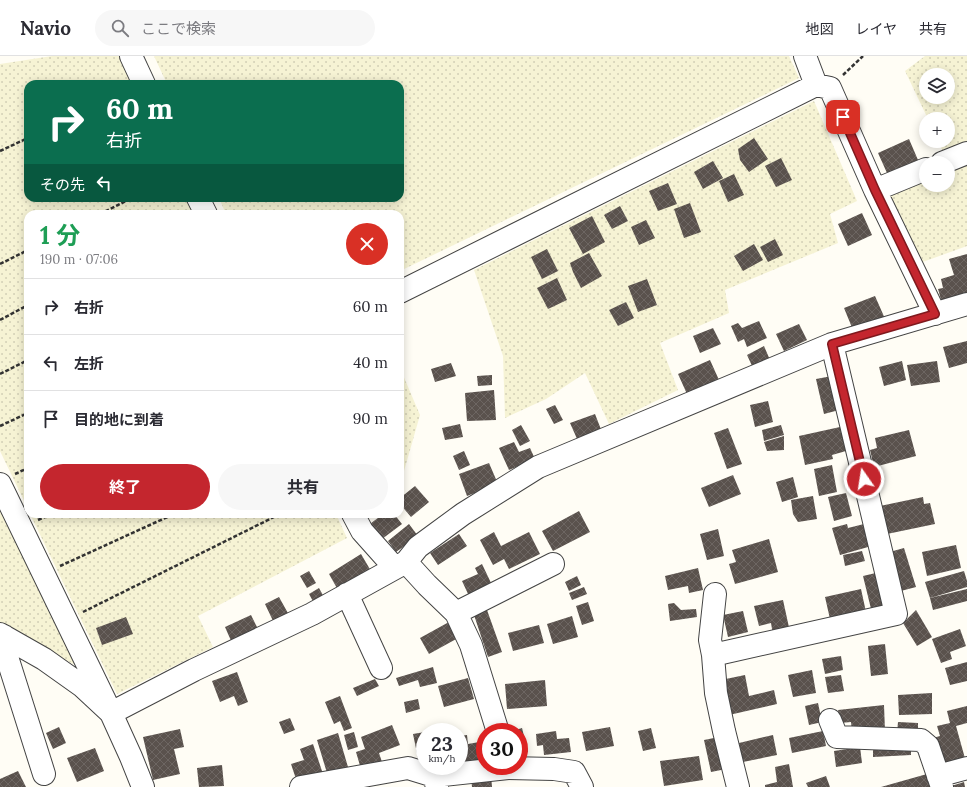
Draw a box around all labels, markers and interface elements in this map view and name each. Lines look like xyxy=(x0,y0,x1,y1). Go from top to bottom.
search box xyxy=(95,10,375,46)
text: Navio xyxy=(20,16,71,40)
icon: search xyxy=(109,17,131,39)
text: ここで検索 xyxy=(141,19,216,38)
text: 地図 xyxy=(805,20,833,38)
text: レイヤ xyxy=(855,20,897,38)
text: 共有 xyxy=(919,20,947,38)
map controls xyxy=(919,68,955,192)
button: layers xyxy=(919,68,955,104)
text: 60 m xyxy=(106,91,173,127)
icon: right xyxy=(40,96,92,148)
pin xyxy=(826,100,860,134)
icon: arrive xyxy=(832,106,854,128)
button: + xyxy=(919,112,955,148)
text: 右折 xyxy=(106,129,142,152)
button: − xyxy=(919,156,955,192)
icon: left xyxy=(93,172,115,194)
text: その先 xyxy=(40,175,85,194)
text: 1 分 xyxy=(40,220,80,251)
button: close xyxy=(346,223,388,265)
text: 190 m · 07:06 xyxy=(40,251,118,268)
icon: right xyxy=(40,296,62,318)
text: 60 m xyxy=(353,297,388,316)
text: 右折 xyxy=(74,298,104,317)
icon: left xyxy=(40,352,62,374)
text: 40 m xyxy=(353,353,388,372)
text: 左折 xyxy=(74,354,104,373)
icon: arrive xyxy=(40,408,62,430)
text: 90 m xyxy=(353,409,388,428)
text: 目的地に到着 xyxy=(74,410,164,429)
position arrow xyxy=(843,458,885,500)
button: 終了 xyxy=(40,464,210,510)
button: 共有 xyxy=(218,464,388,510)
speed limit sign: 30 xyxy=(476,723,528,775)
text: 23 xyxy=(431,731,453,756)
text: km/h xyxy=(428,752,456,765)

